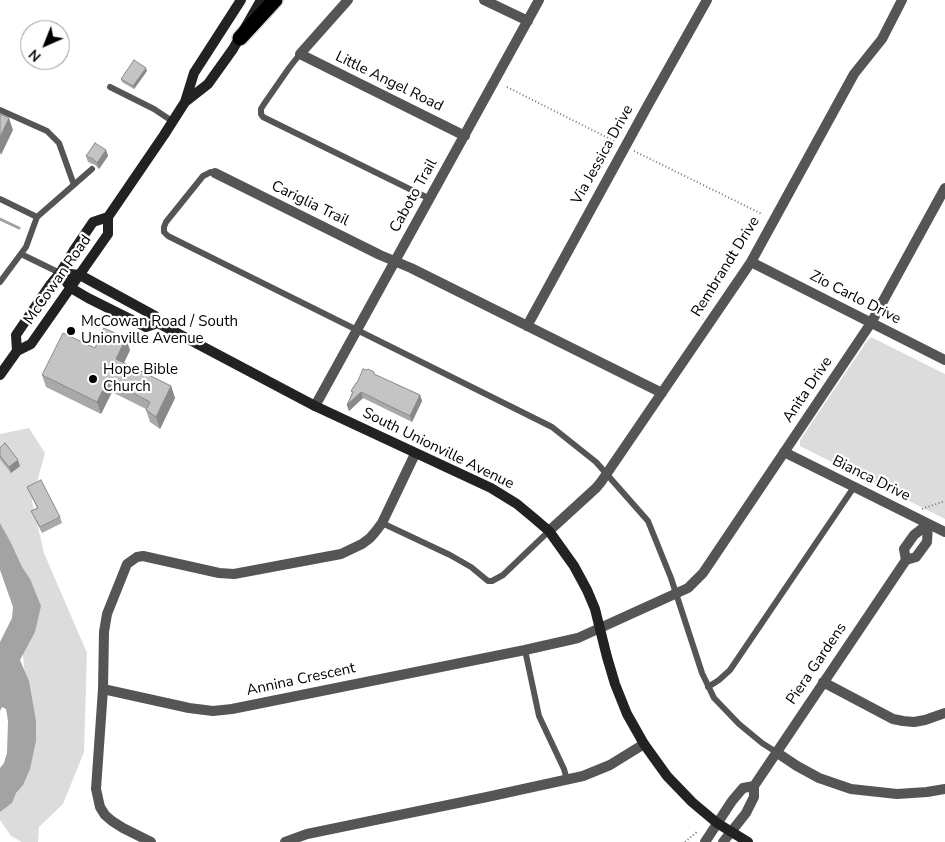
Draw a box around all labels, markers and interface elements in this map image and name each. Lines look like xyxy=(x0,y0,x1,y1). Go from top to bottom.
north arrow xyxy=(20,20,70,70)
text: N xyxy=(25,45,45,66)
street label: Little Angel Road xyxy=(332,48,446,116)
street label: Via Jessica Drive xyxy=(568,102,638,208)
street label: Caboto Trail xyxy=(386,156,442,236)
street label: Cariglia Trail xyxy=(268,177,352,231)
street label: Rembrandt Drive xyxy=(688,214,764,320)
street label: McCowan Road xyxy=(20,232,96,328)
street label: Zio Carlo Drive xyxy=(806,267,904,329)
place label: McCowan Road / South Unionville Avenue xyxy=(81,313,238,348)
marker: McCowan Road / South Unionville Avenue xyxy=(65,325,77,337)
street label: Anita Drive xyxy=(779,354,837,426)
place label: Hope Bible Church xyxy=(103,361,178,396)
marker: Hope Bible Church xyxy=(87,373,99,385)
street label: South Unionville Avenue xyxy=(359,404,517,494)
street label: Bianca Drive xyxy=(829,452,913,506)
street label: Piera Gardens xyxy=(783,620,851,708)
street label: Annina Crescent xyxy=(245,660,357,700)

